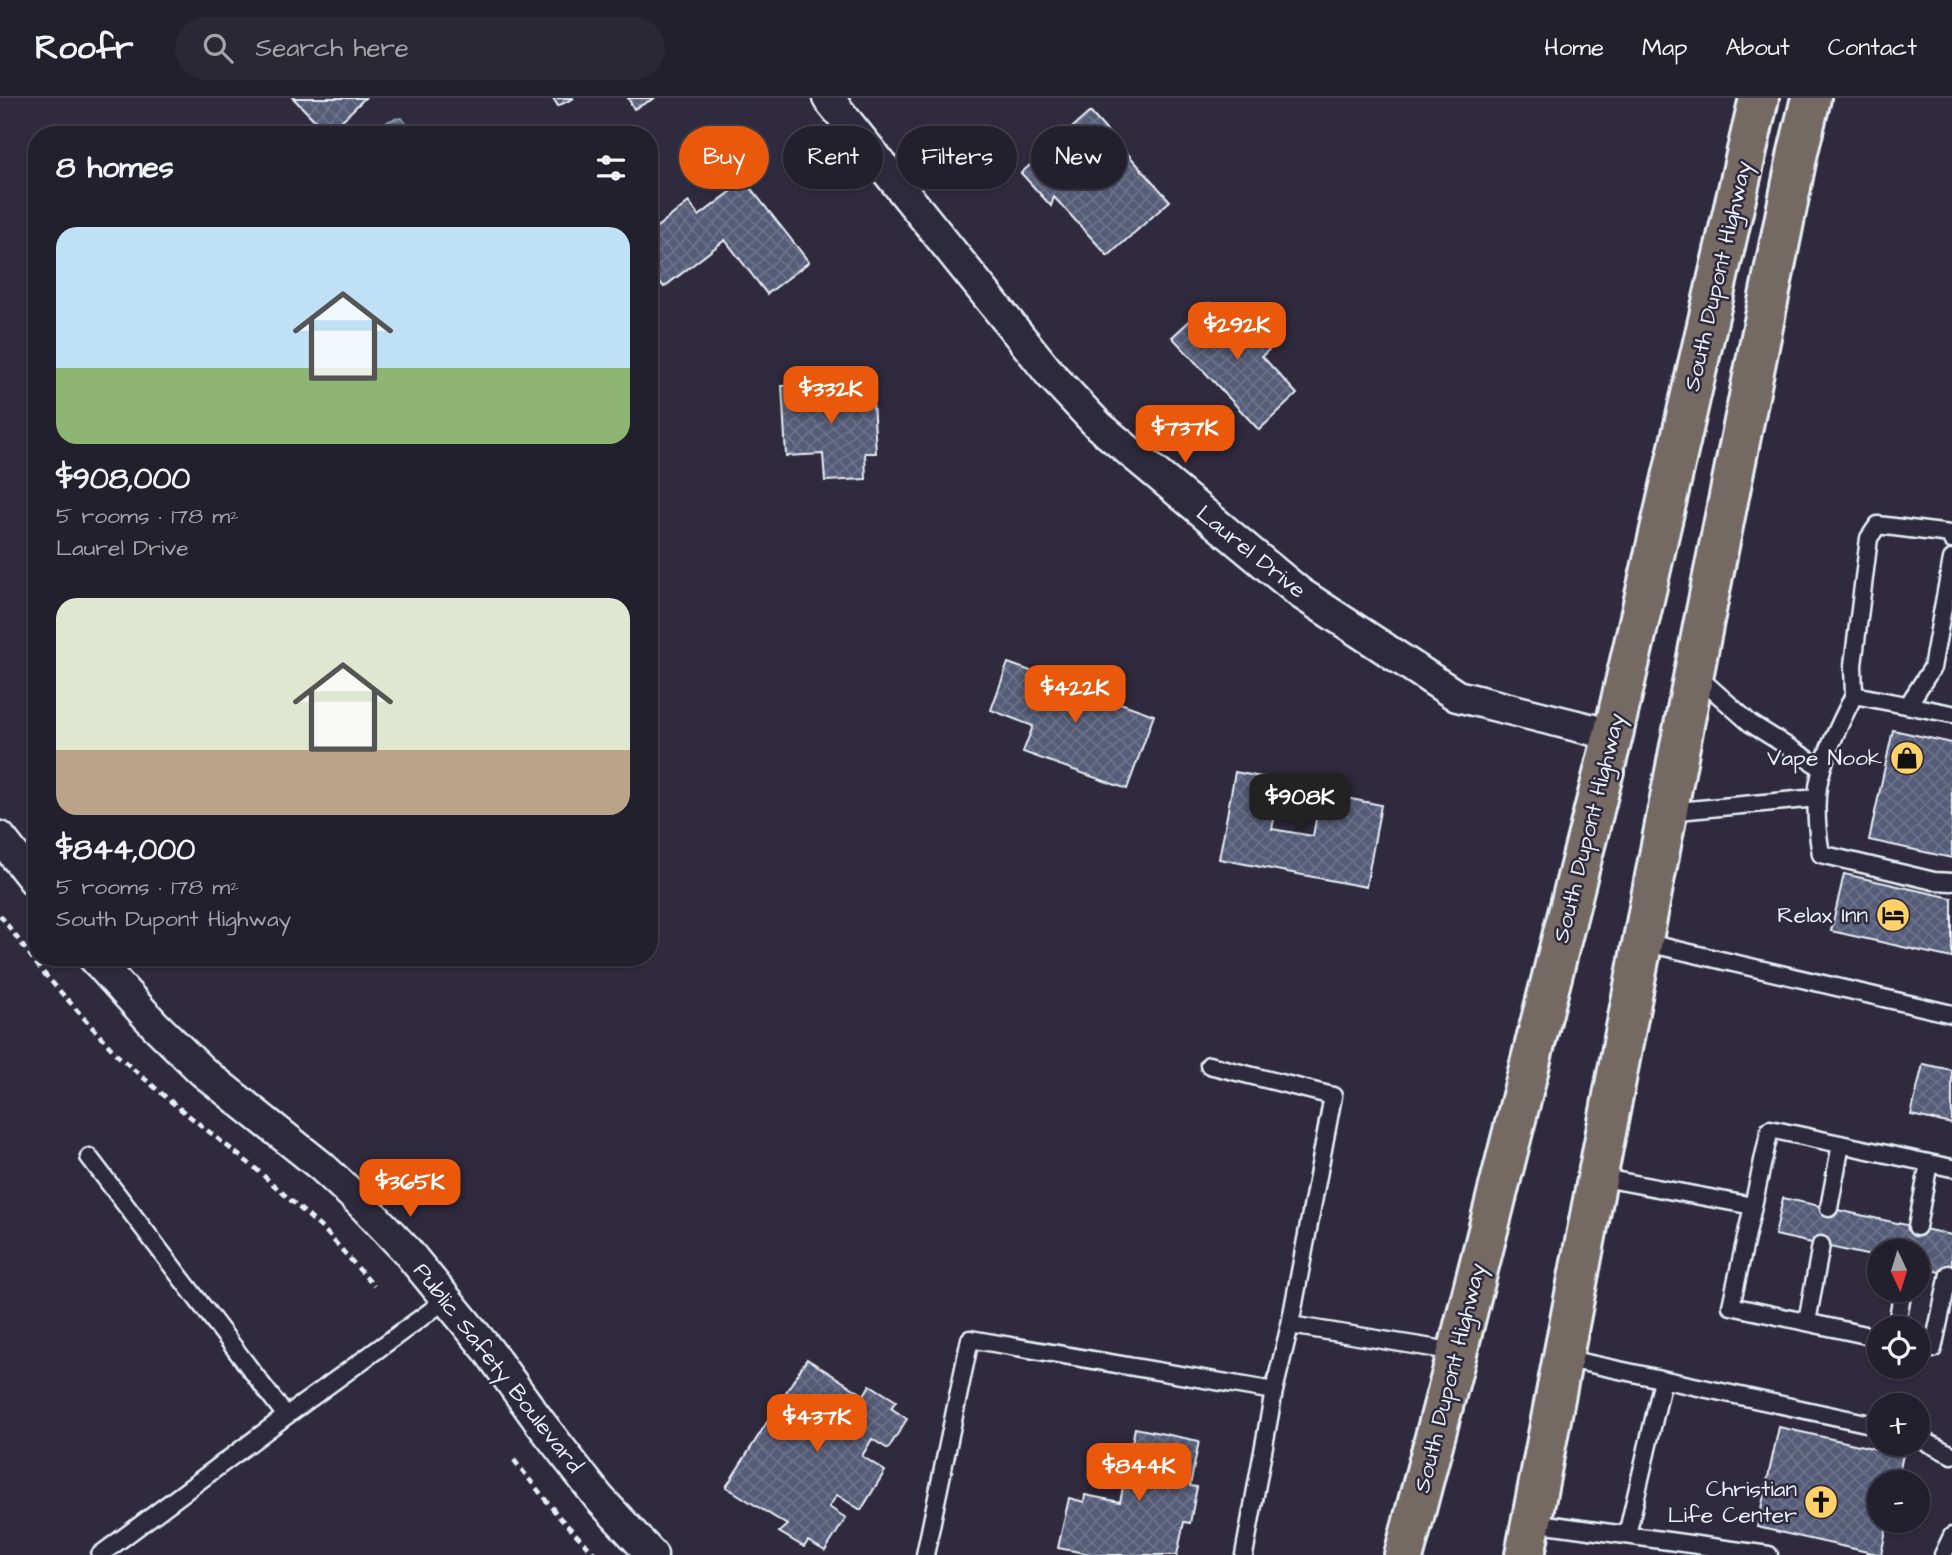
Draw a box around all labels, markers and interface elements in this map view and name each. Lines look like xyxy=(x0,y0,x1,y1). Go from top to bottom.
search box xyxy=(175,17,665,80)
text: Roofr xyxy=(35,25,133,71)
icon: search xyxy=(199,29,237,67)
text: Search here xyxy=(255,30,409,66)
text: Home xyxy=(1544,31,1604,65)
text: Map xyxy=(1642,31,1687,65)
text: About xyxy=(1725,31,1790,65)
text: Contact xyxy=(1828,31,1917,65)
chip: Buy xyxy=(679,126,769,189)
chip: Rent xyxy=(783,126,883,189)
chip: Filters xyxy=(897,126,1017,189)
chip: New xyxy=(1031,126,1127,189)
text: 8 homes xyxy=(56,147,174,189)
icon: filters xyxy=(592,149,630,187)
street label: South Dupont Highway xyxy=(1676,157,1761,394)
icon: home xyxy=(280,273,406,399)
pin: $292K xyxy=(1188,302,1286,362)
text: $292K xyxy=(1204,309,1270,341)
pin: $332K xyxy=(782,366,880,426)
text: $332K xyxy=(799,373,863,405)
pin: $737K xyxy=(1136,406,1234,465)
text: $737K xyxy=(1152,412,1218,444)
text: $908,000 xyxy=(56,458,190,500)
street label: Laurel Drive xyxy=(1189,498,1313,606)
text: 5 rooms · 178 m² xyxy=(56,500,239,532)
text: Laurel Drive xyxy=(56,532,189,564)
icon: home xyxy=(280,644,406,770)
pin: $422K xyxy=(1026,666,1124,725)
text: $422K xyxy=(1041,672,1109,704)
street label: South Dupont Highway xyxy=(1545,710,1634,946)
shop icon: Vape Nook xyxy=(1888,739,1926,777)
place label: Vape Nook xyxy=(1767,742,1882,774)
pin: $908K xyxy=(1251,774,1349,834)
text: $908K xyxy=(1265,781,1335,813)
text: $844,000 xyxy=(56,829,195,871)
text: 5 rooms · 178 m² xyxy=(56,871,239,903)
hotel icon: Relax Inn xyxy=(1874,896,1912,934)
place label: Relax Inn xyxy=(1777,899,1868,931)
text: South Dupont Highway xyxy=(56,903,291,935)
pin: $365K xyxy=(361,1160,459,1219)
text: $365K xyxy=(375,1166,445,1198)
north arrow xyxy=(1867,1239,1930,1302)
map controls xyxy=(1867,1239,1930,1533)
street label: Public Safety Boulevard xyxy=(405,1256,590,1481)
street label: South Dupont Highway xyxy=(1406,1260,1495,1496)
button: locate xyxy=(1867,1316,1930,1379)
button: + xyxy=(1867,1393,1930,1456)
pin: $437K xyxy=(768,1394,866,1454)
text: $437K xyxy=(783,1401,851,1433)
pin: $844K xyxy=(1090,1444,1188,1503)
text: $844K xyxy=(1103,1450,1175,1482)
button: − xyxy=(1867,1470,1930,1533)
place label: Christian Life Center xyxy=(1668,1473,1797,1531)
church icon: Christian Life Center xyxy=(1802,1483,1840,1521)

